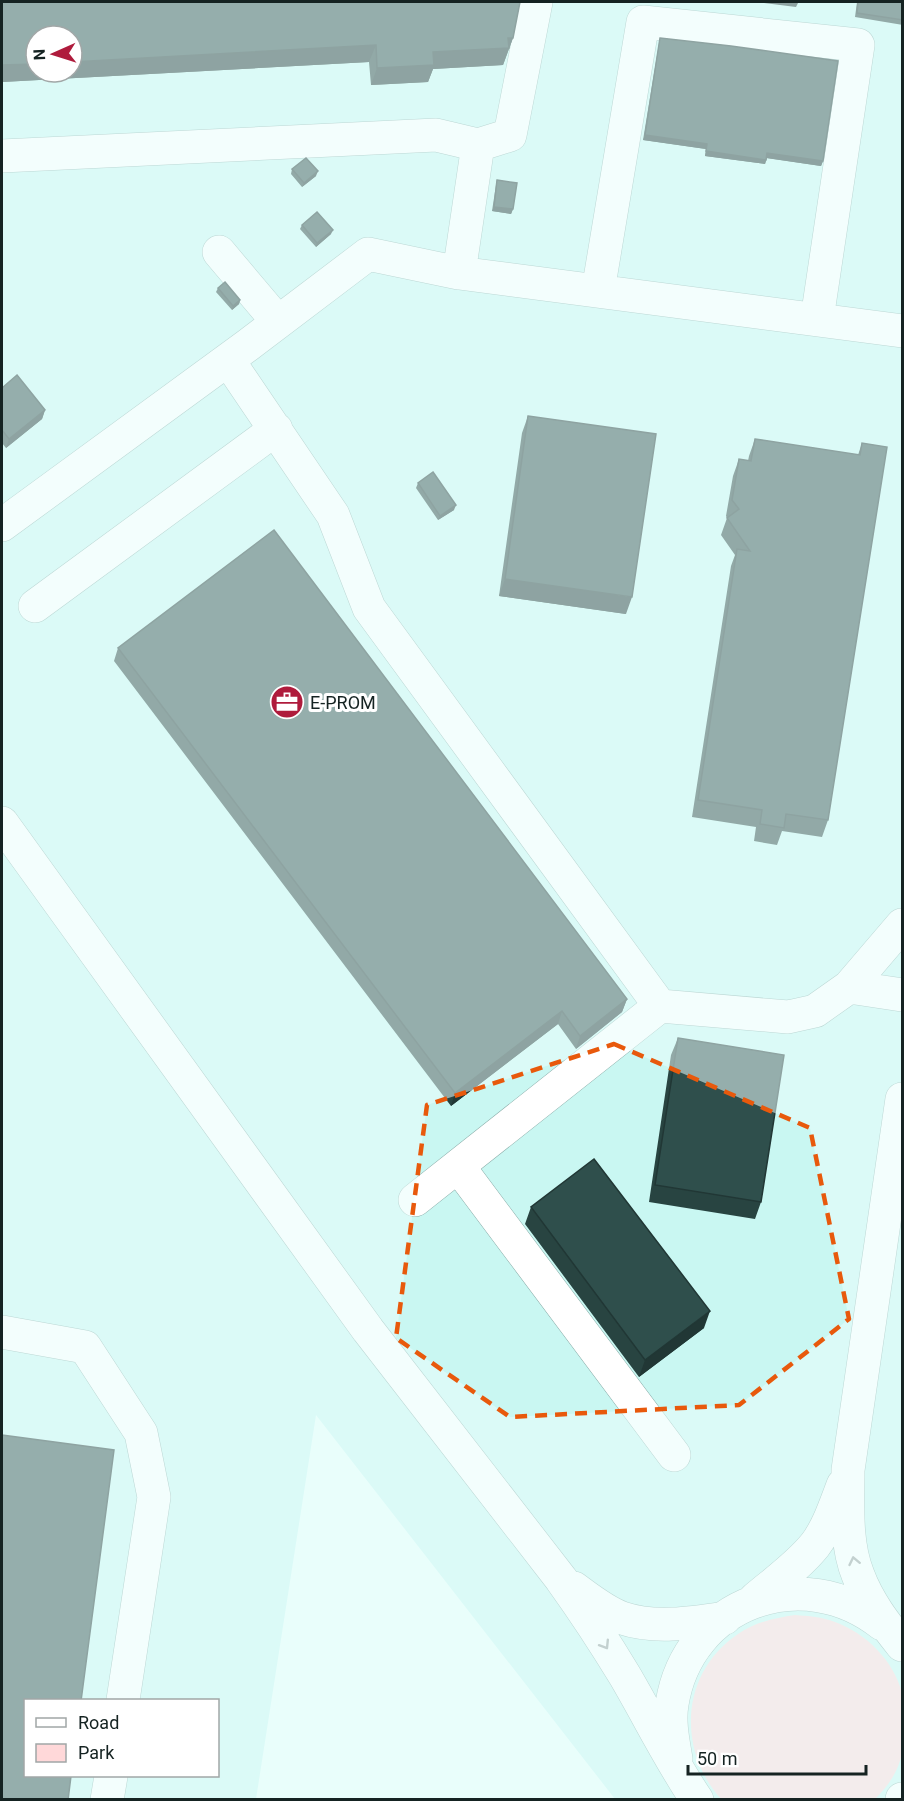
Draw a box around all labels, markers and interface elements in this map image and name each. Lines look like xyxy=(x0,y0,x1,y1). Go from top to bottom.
north arrow xyxy=(24,24,84,84)
text: N xyxy=(30,49,49,61)
office icon: E-PROM xyxy=(269,684,305,720)
place label: E-PROM xyxy=(310,692,376,713)
one-way arrow xyxy=(849,1556,862,1566)
one-way arrow xyxy=(598,1639,610,1649)
legend xyxy=(24,1699,219,1777)
text: Road xyxy=(78,1712,119,1733)
scale bar xyxy=(688,1738,866,1776)
text: Park xyxy=(78,1742,115,1763)
text: 50 m xyxy=(697,1748,737,1769)

